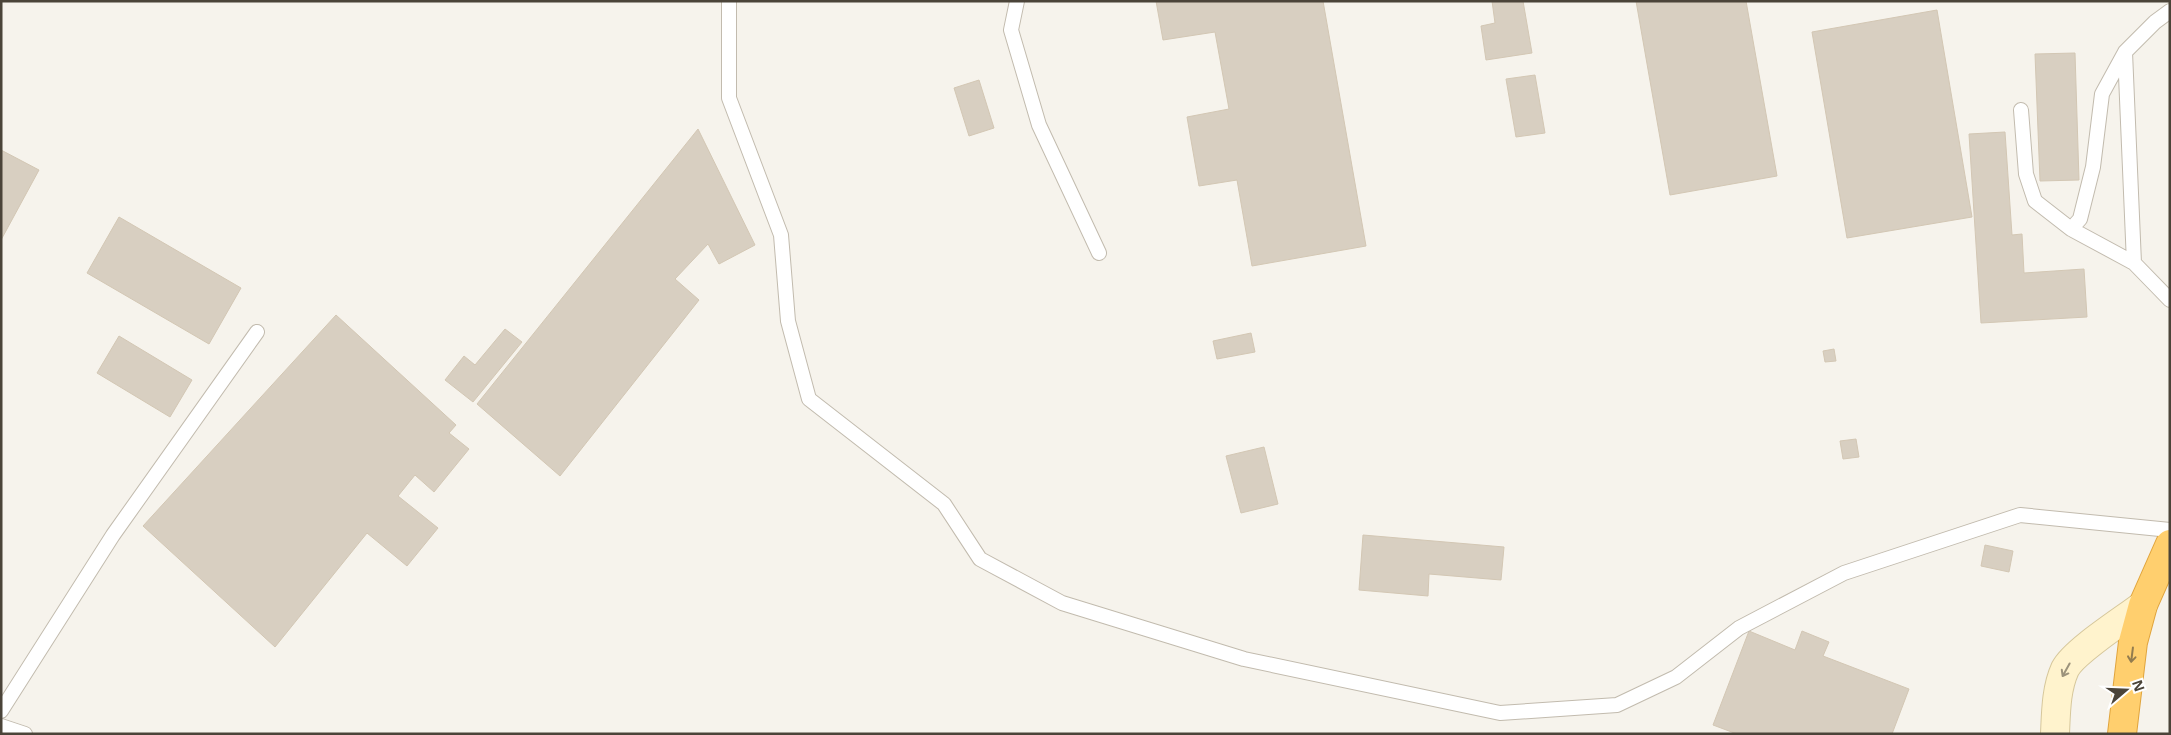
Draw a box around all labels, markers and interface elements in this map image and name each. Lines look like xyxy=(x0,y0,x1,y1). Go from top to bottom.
one-way arrow xyxy=(2127,647,2137,663)
one-way arrow xyxy=(2061,663,2071,677)
north arrow xyxy=(2101,665,2151,715)
text: N xyxy=(2128,677,2150,694)

